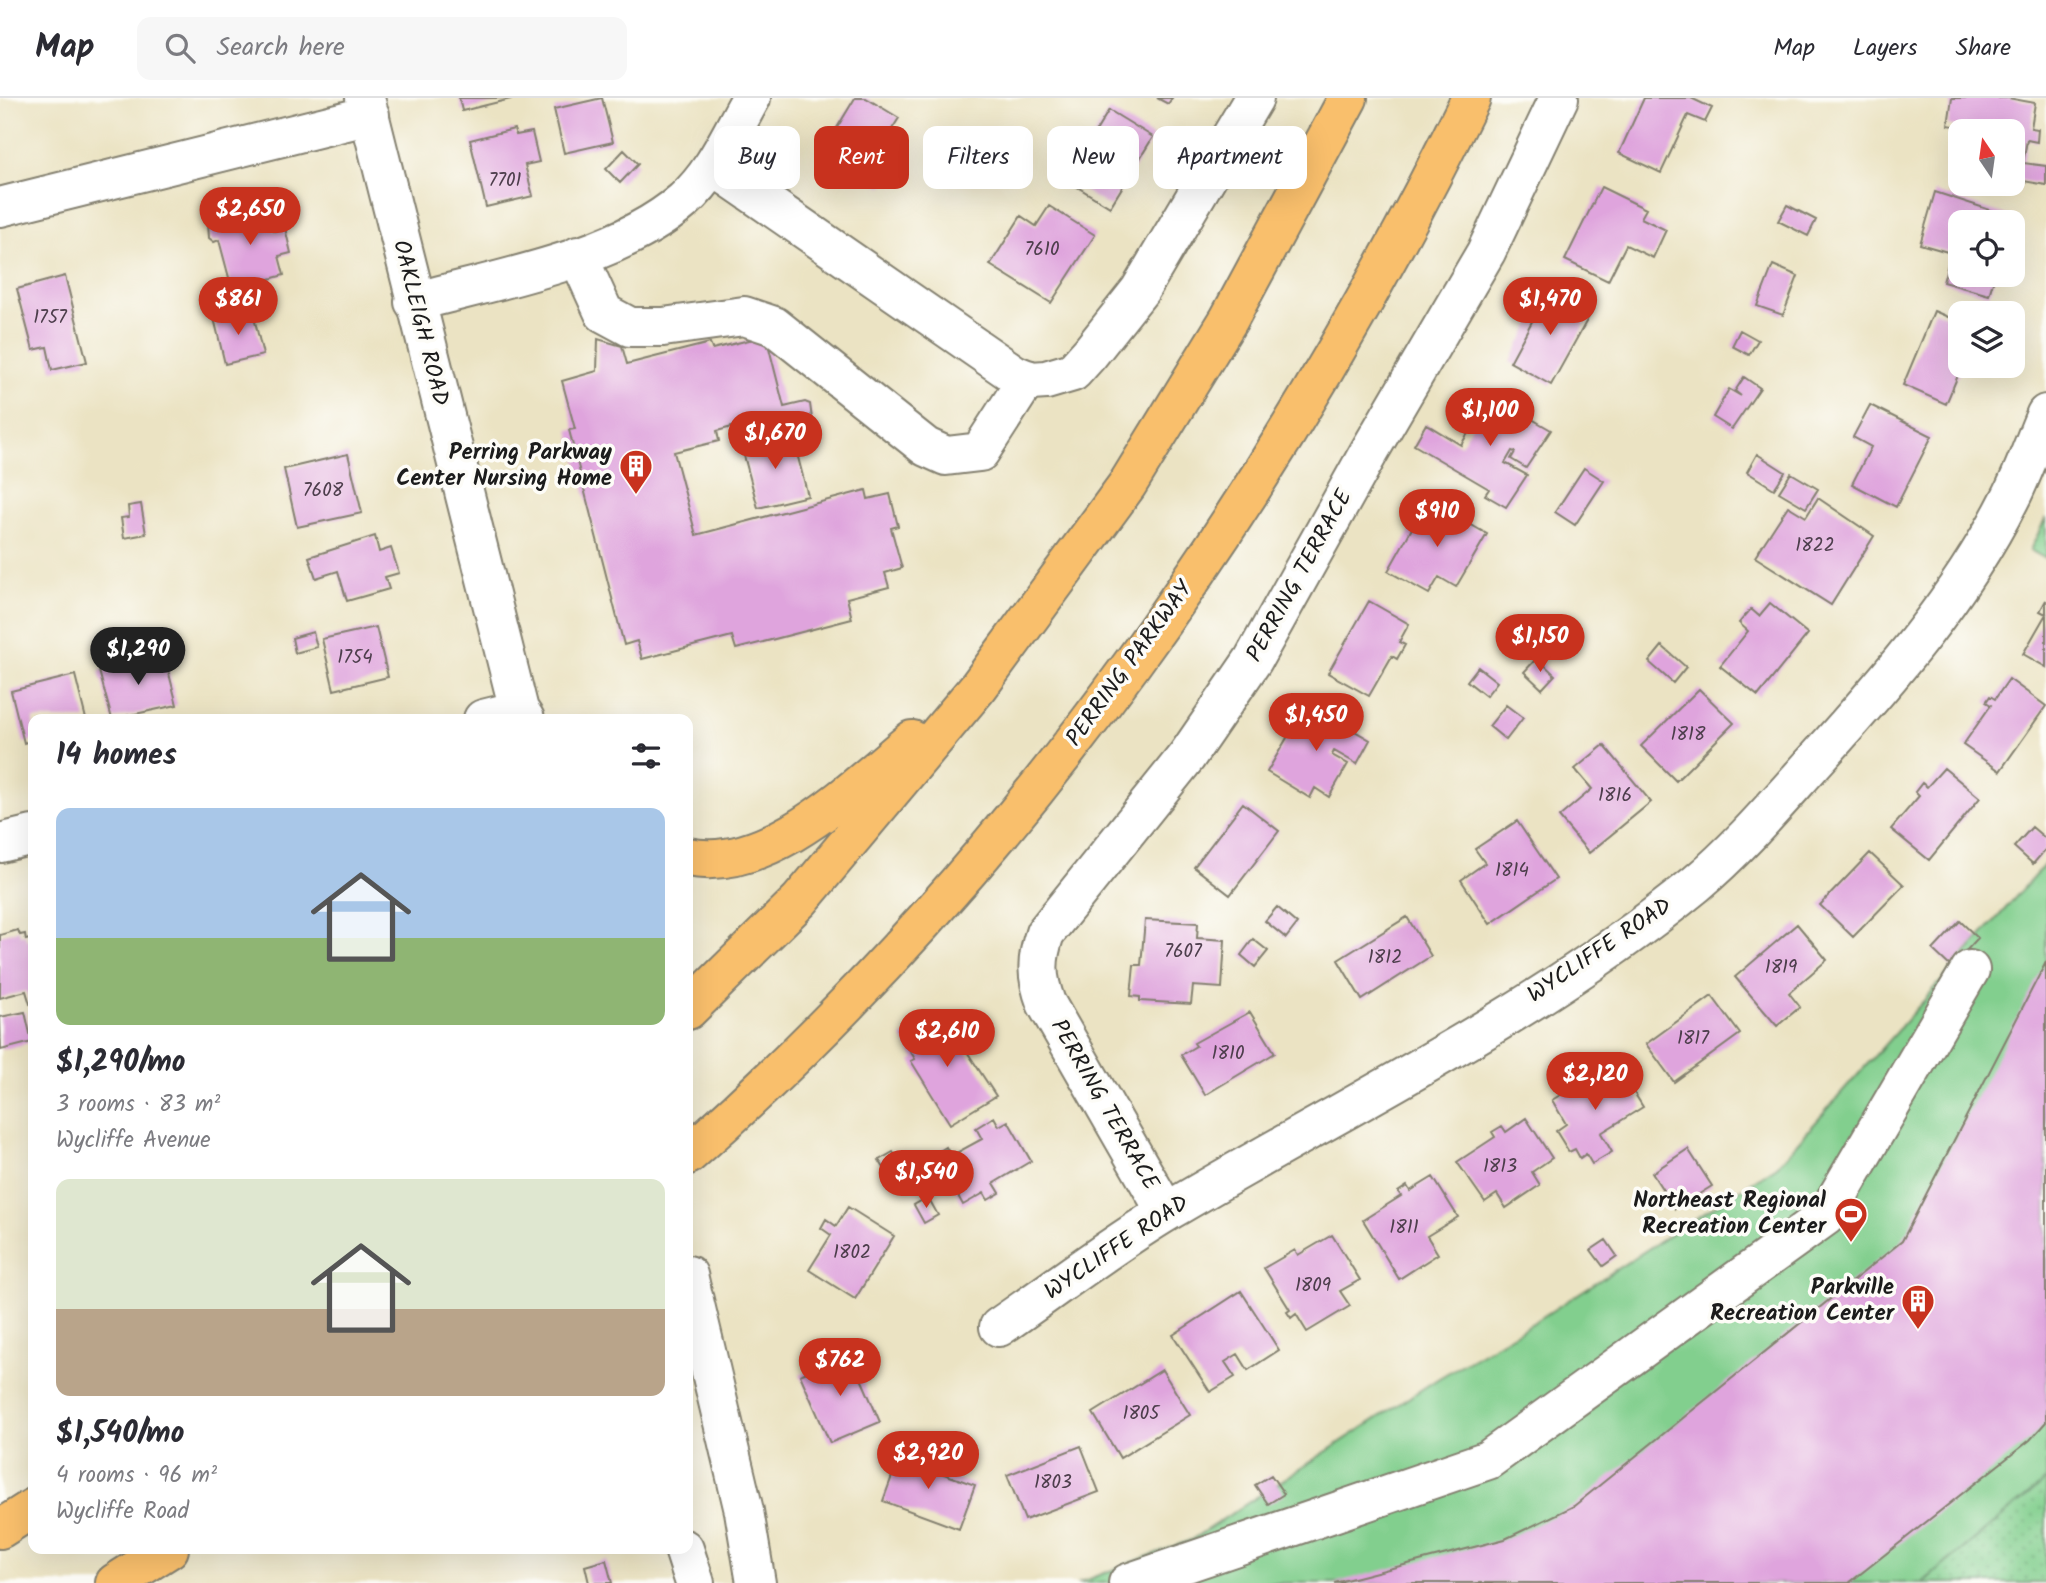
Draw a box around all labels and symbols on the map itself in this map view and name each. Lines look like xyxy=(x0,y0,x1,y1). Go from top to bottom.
north arrow xyxy=(1948,119,2025,196)
house number: 7701 xyxy=(489,166,522,196)
pin: $2,650 xyxy=(193,188,307,247)
house number: 7610 xyxy=(1025,235,1059,265)
street label: OAKLEIGH ROAD xyxy=(382,236,458,410)
pin: $861 xyxy=(197,278,279,337)
pin: $1,470 xyxy=(1493,278,1607,337)
house number: 1757 xyxy=(33,303,68,333)
pin: $1,100 xyxy=(1433,388,1547,448)
pin: $1,670 xyxy=(718,412,832,471)
place label: Perring Parkway Center Nursing Home xyxy=(396,435,612,497)
building icon: Perring Parkway Center Nursing Home xyxy=(617,447,655,496)
house number: 7608 xyxy=(303,476,344,506)
street label: PERRING TERRACE xyxy=(1238,483,1363,669)
pin: $910 xyxy=(1396,490,1478,549)
house number: 1822 xyxy=(1795,531,1835,561)
street label: PERRING PARKWAY xyxy=(1057,573,1203,754)
pin: $1,150 xyxy=(1483,614,1597,674)
pin: $1,290 xyxy=(81,628,195,687)
house number: 1754 xyxy=(337,643,373,673)
pin: $1,450 xyxy=(1259,694,1373,753)
house number: 1818 xyxy=(1671,720,1706,750)
house number: 1816 xyxy=(1598,781,1632,811)
house number: 1814 xyxy=(1495,856,1529,886)
street label: WYCLIFFE ROAD xyxy=(1520,889,1680,1013)
house number: 7607 xyxy=(1164,937,1203,967)
house number: 1812 xyxy=(1368,943,1402,973)
house number: 1819 xyxy=(1765,953,1797,983)
pin: $2,610 xyxy=(890,1010,1004,1069)
street label: PERRING TERRACE xyxy=(1040,1013,1168,1198)
house number: 1817 xyxy=(1677,1024,1710,1054)
house number: 1810 xyxy=(1212,1039,1244,1069)
pin: $2,120 xyxy=(1538,1052,1652,1112)
pin: $1,540 xyxy=(869,1150,983,1210)
house number: 1813 xyxy=(1483,1152,1517,1182)
place label: Northeast Regional Recreation Center xyxy=(1633,1183,1828,1245)
street label: WYCLIFFE ROAD xyxy=(1037,1186,1197,1310)
sports icon: Northeast Regional Recreation Center xyxy=(1832,1195,1870,1244)
house number: 1811 xyxy=(1389,1213,1419,1243)
house number: 1802 xyxy=(833,1238,871,1268)
place label: Parkville Recreation Center xyxy=(1710,1270,1896,1332)
house number: 1809 xyxy=(1295,1271,1331,1301)
building icon: Parkville Recreation Center xyxy=(1899,1282,1937,1331)
pin: $762 xyxy=(799,1338,881,1398)
house number: 1805 xyxy=(1122,1399,1161,1429)
pin: $2,920 xyxy=(871,1432,985,1491)
house number: 1803 xyxy=(1034,1468,1072,1498)

